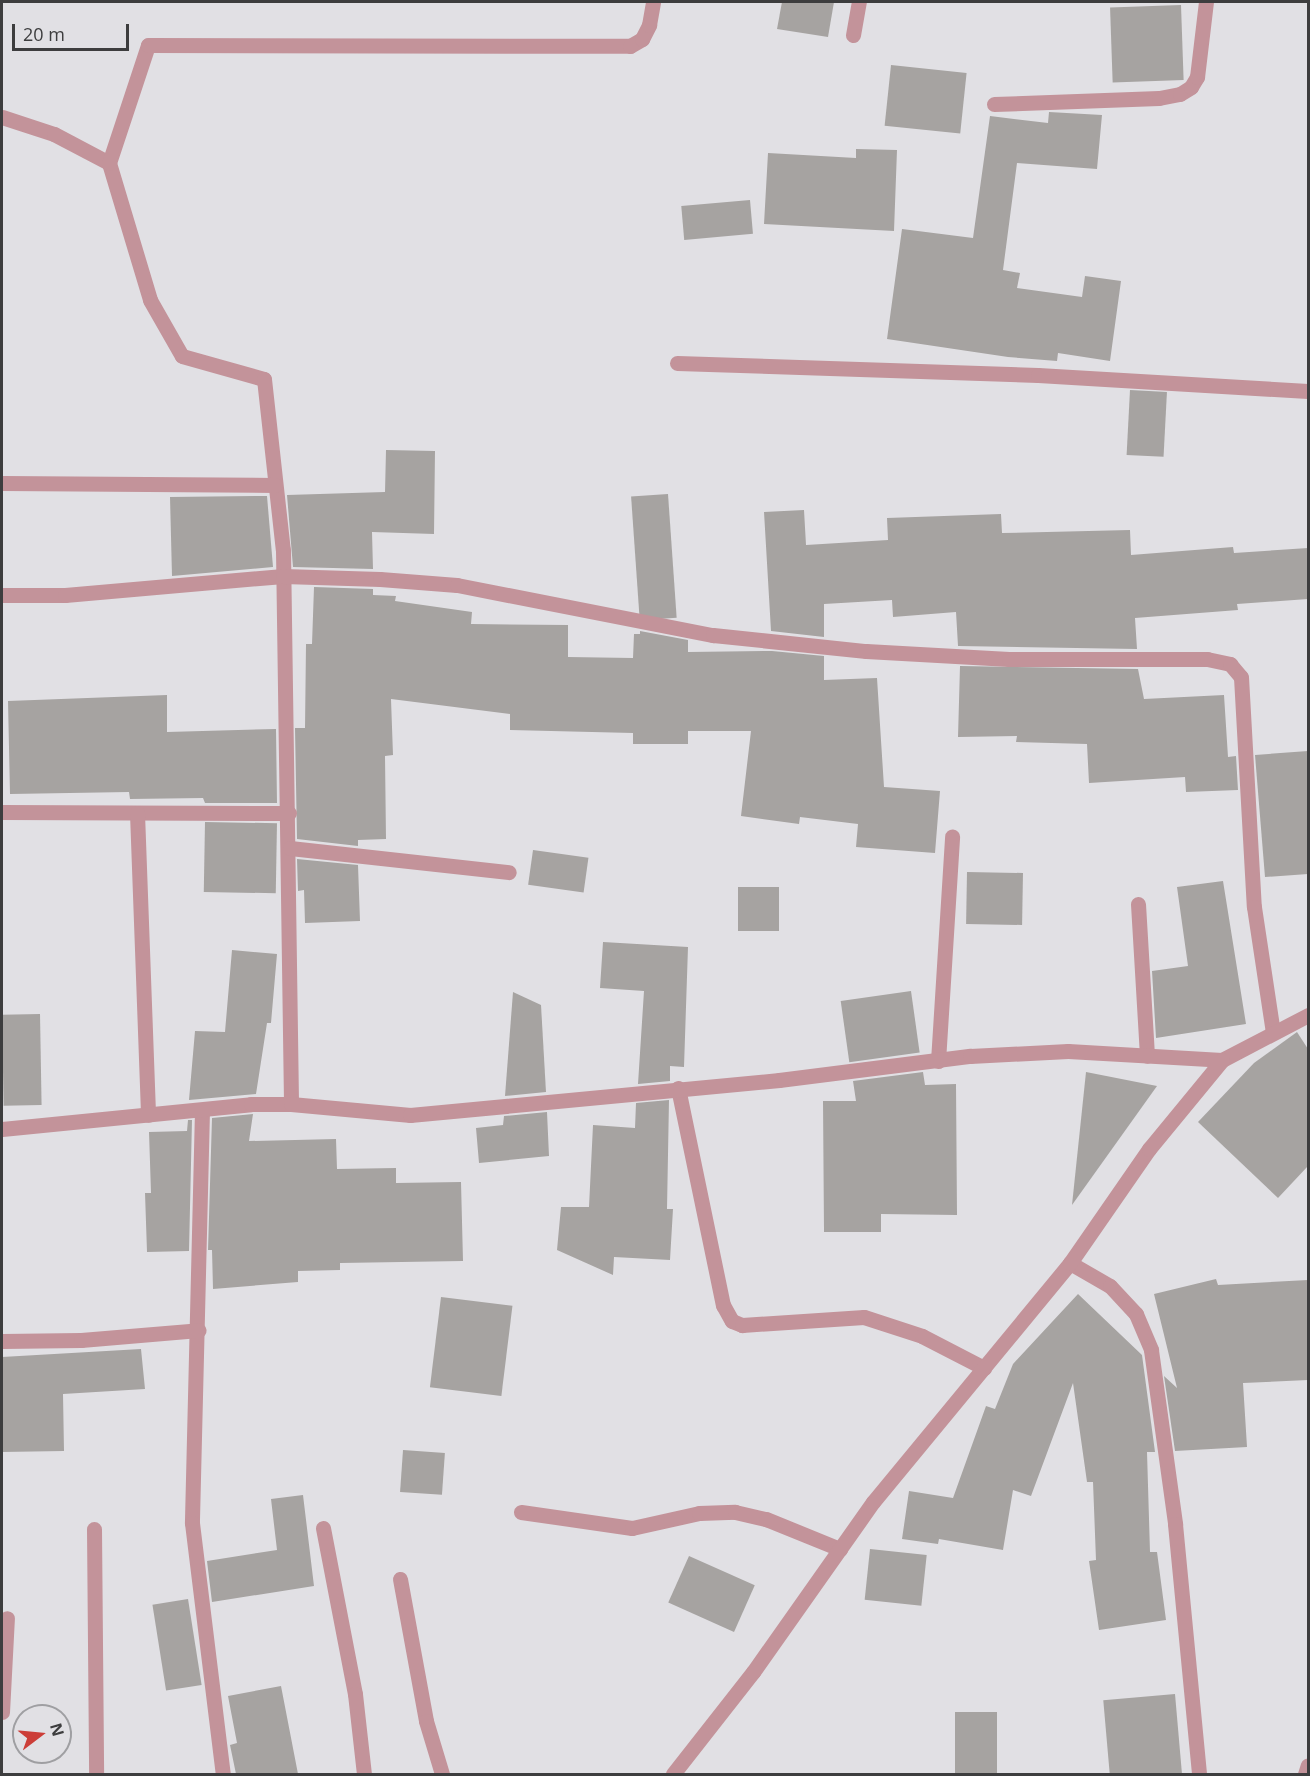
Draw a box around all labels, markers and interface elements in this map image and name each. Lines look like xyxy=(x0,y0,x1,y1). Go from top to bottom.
scale bar xyxy=(15,12,132,50)
text: 20 m xyxy=(23,22,65,46)
north arrow xyxy=(12,1704,72,1764)
text: N xyxy=(45,1720,70,1739)

